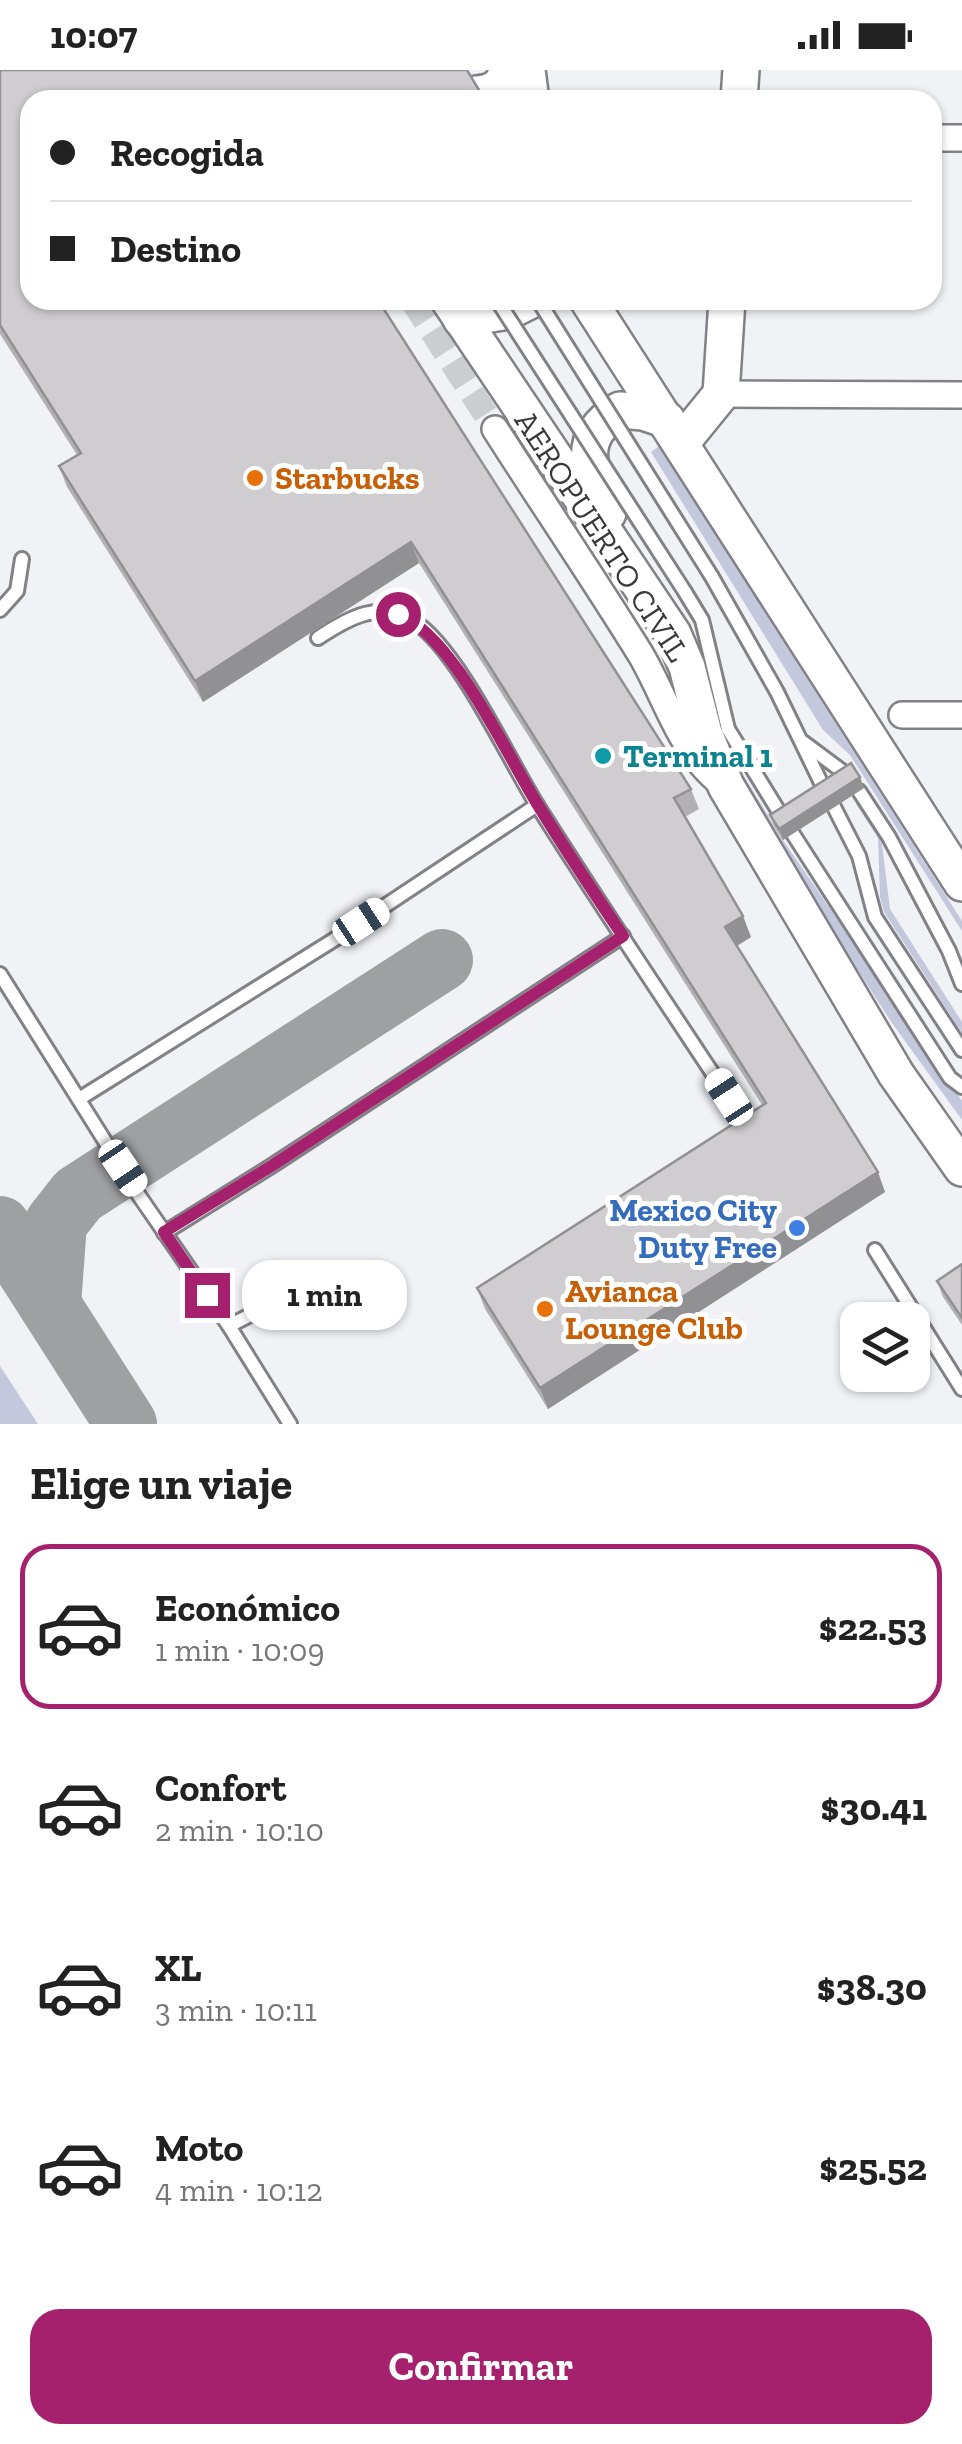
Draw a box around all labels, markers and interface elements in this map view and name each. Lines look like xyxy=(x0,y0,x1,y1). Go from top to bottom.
text: 10:07 xyxy=(50,12,137,58)
text: Recogida xyxy=(110,130,264,176)
text: Destino xyxy=(110,226,241,272)
street label: AEROPUERTO CIVIL xyxy=(507,403,697,669)
place label: Starbucks xyxy=(275,459,420,497)
marker: Starbucks xyxy=(244,467,266,489)
route start xyxy=(376,592,421,637)
place label: Terminal 1 xyxy=(623,737,773,775)
marker: Terminal 1 xyxy=(592,745,614,767)
car xyxy=(328,893,394,951)
car xyxy=(700,1064,758,1130)
car xyxy=(94,1135,152,1201)
place label: Mexico City Duty Free xyxy=(609,1191,777,1266)
marker: Mexico City Duty Free xyxy=(786,1217,808,1239)
callout: 1 min xyxy=(242,1260,407,1330)
place label: Avianca Lounge Club xyxy=(565,1272,743,1347)
route end xyxy=(185,1273,230,1318)
text: 1 min xyxy=(287,1276,362,1314)
marker: Avianca Lounge Club xyxy=(534,1298,556,1320)
map controls xyxy=(840,1302,930,1392)
button: layers xyxy=(840,1302,930,1392)
text: Elige un viaje xyxy=(30,1457,292,1511)
icon: car xyxy=(35,1582,125,1672)
text: Económico xyxy=(155,1585,340,1631)
text: $22.53 xyxy=(819,1604,927,1650)
text: 1 min · 10:09 xyxy=(155,1631,324,1669)
icon: car xyxy=(35,1762,125,1852)
text: Confort xyxy=(155,1765,286,1811)
text: $30.41 xyxy=(821,1784,927,1830)
text: 2 min · 10:10 xyxy=(155,1811,324,1849)
icon: car xyxy=(35,1942,125,2032)
text: XL xyxy=(155,1945,202,1991)
text: $38.30 xyxy=(817,1964,927,2010)
text: 3 min · 10:11 xyxy=(155,1991,317,2029)
icon: car xyxy=(35,2122,125,2212)
text: Moto xyxy=(155,2125,243,2171)
text: $25.52 xyxy=(819,2144,927,2190)
text: 4 min · 10:12 xyxy=(155,2171,323,2209)
button: Confirmar xyxy=(30,2309,932,2424)

